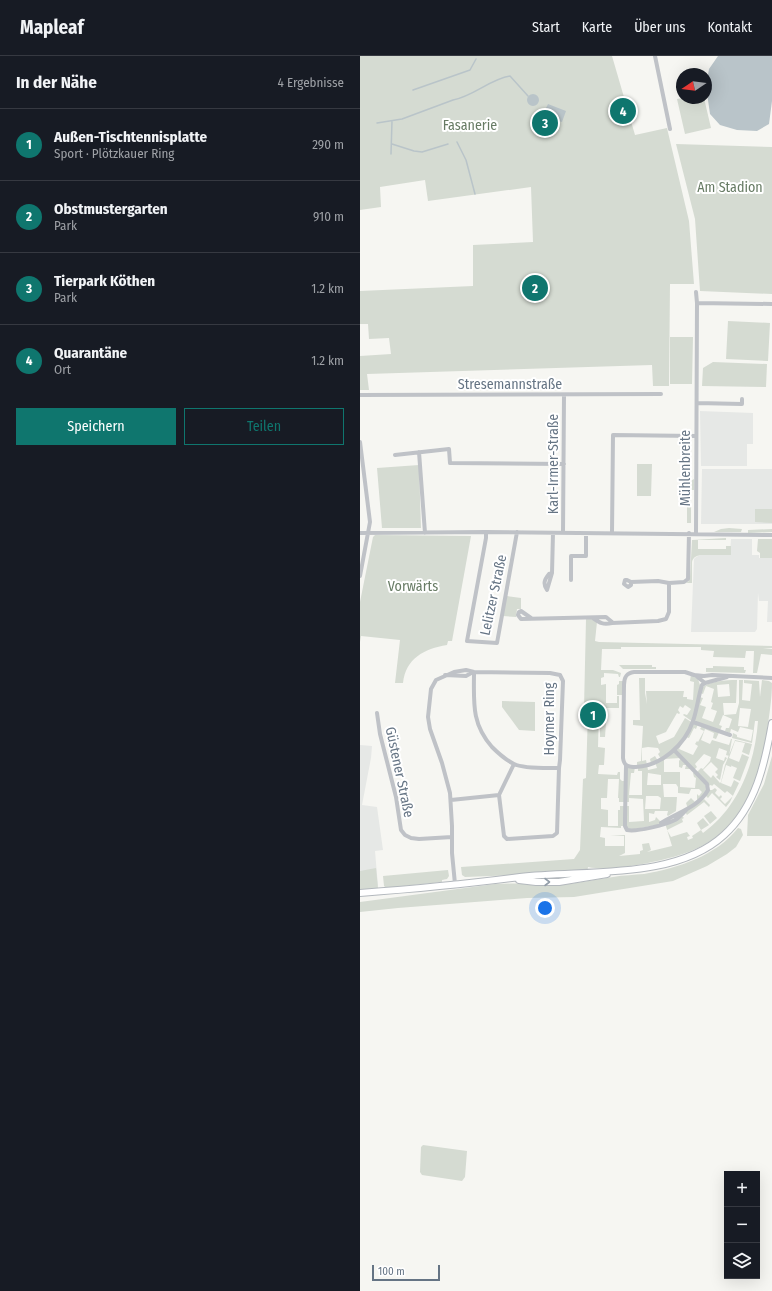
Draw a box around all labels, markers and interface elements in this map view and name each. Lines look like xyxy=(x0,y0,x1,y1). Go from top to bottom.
text: Mapleaf xyxy=(20,16,84,39)
text: Start xyxy=(532,19,560,36)
text: Karte xyxy=(582,19,612,36)
text: Über uns xyxy=(634,19,686,36)
text: Kontakt xyxy=(708,19,752,36)
north arrow xyxy=(676,68,712,104)
text: In der Nähe xyxy=(16,72,97,93)
text: 4 Ergebnisse xyxy=(278,75,344,90)
pin: 4 xyxy=(610,96,636,126)
pin: 3 xyxy=(532,108,558,138)
park label: Fasanerie xyxy=(443,117,497,134)
text: Außen-Tischtennisplatte xyxy=(54,128,207,146)
text: 1 xyxy=(26,137,32,152)
text: 290 m xyxy=(312,137,344,152)
text: Sport · Plötzkauer Ring xyxy=(54,146,174,161)
park label: Am Stadion xyxy=(697,179,763,196)
text: Obstmustergarten xyxy=(54,200,168,218)
text: 2 xyxy=(26,209,32,224)
text: 910 m xyxy=(313,209,344,224)
text: Park xyxy=(54,218,77,233)
text: Tierpark Köthen xyxy=(54,272,155,290)
pin: 2 xyxy=(522,273,548,303)
text: 3 xyxy=(26,281,32,296)
text: 1.2 km xyxy=(311,281,344,296)
text: Park xyxy=(54,290,77,305)
text: Quarantäne xyxy=(54,344,127,362)
text: 4 xyxy=(26,353,32,368)
text: 1.2 km xyxy=(311,353,344,368)
text: Ort xyxy=(54,362,71,377)
street label: Stresemannstraße xyxy=(458,376,562,393)
button: Speichern xyxy=(16,408,176,445)
button: Teilen xyxy=(184,408,344,445)
street label: Karl-Irmer-Straße xyxy=(545,414,562,514)
street label: Mühlenbreite xyxy=(677,430,694,506)
street label: Lelitzer Straße xyxy=(477,553,510,637)
park label: Vorwärts xyxy=(388,578,438,595)
street label: Hoymer Ring xyxy=(541,682,558,756)
pin: 1 xyxy=(580,700,606,730)
street label: Güstener Straße xyxy=(382,725,417,819)
one-way arrow xyxy=(544,878,550,886)
your location xyxy=(535,898,555,918)
map controls xyxy=(724,1171,760,1279)
button: + xyxy=(724,1171,760,1207)
button: − xyxy=(724,1207,760,1243)
button: layers xyxy=(724,1243,760,1279)
scale bar xyxy=(372,1263,440,1282)
text: 100 m xyxy=(378,1265,405,1278)

